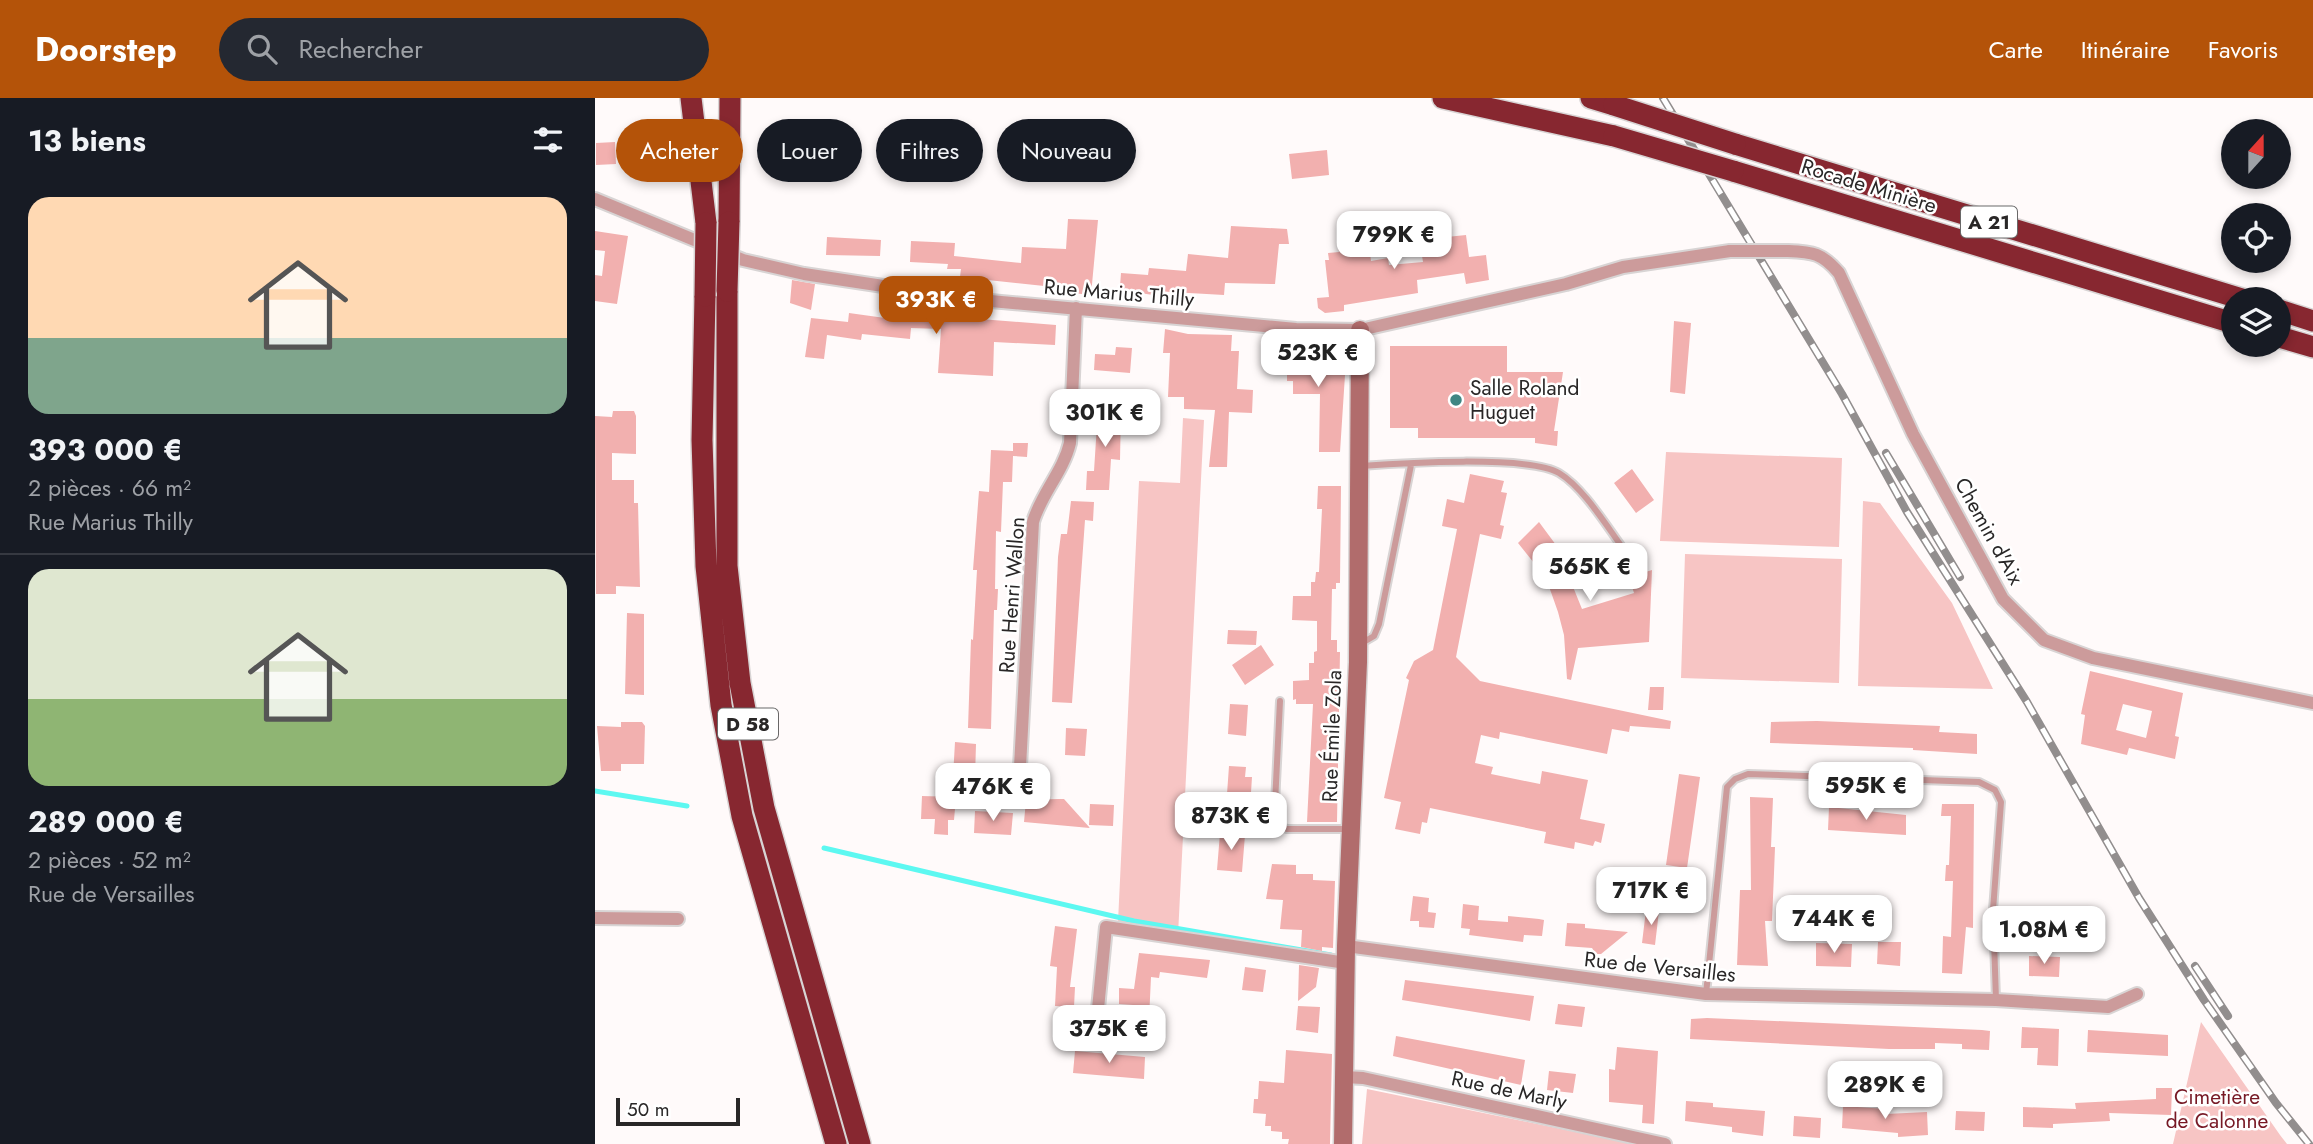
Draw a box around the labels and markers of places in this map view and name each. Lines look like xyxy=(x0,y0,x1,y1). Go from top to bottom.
pin: 799K € xyxy=(1337,212,1451,271)
pin: 393K € xyxy=(879,276,993,336)
pin: 523K € xyxy=(1261,330,1375,389)
place label: Salle Roland Huguet xyxy=(1470,373,1580,427)
pin: 301K € xyxy=(1048,390,1162,449)
marker: Salle Roland Huguet xyxy=(1448,392,1464,408)
pin: 565K € xyxy=(1533,544,1647,603)
pin: 595K € xyxy=(1809,762,1923,822)
pin: 476K € xyxy=(936,764,1050,823)
pin: 873K € xyxy=(1174,792,1288,852)
pin: 717K € xyxy=(1594,868,1708,927)
pin: 744K € xyxy=(1777,896,1891,955)
pin: 1.08M € xyxy=(1979,906,2109,966)
pin: 375K € xyxy=(1052,1006,1166,1065)
pin: 289K € xyxy=(1828,1062,1942,1121)

